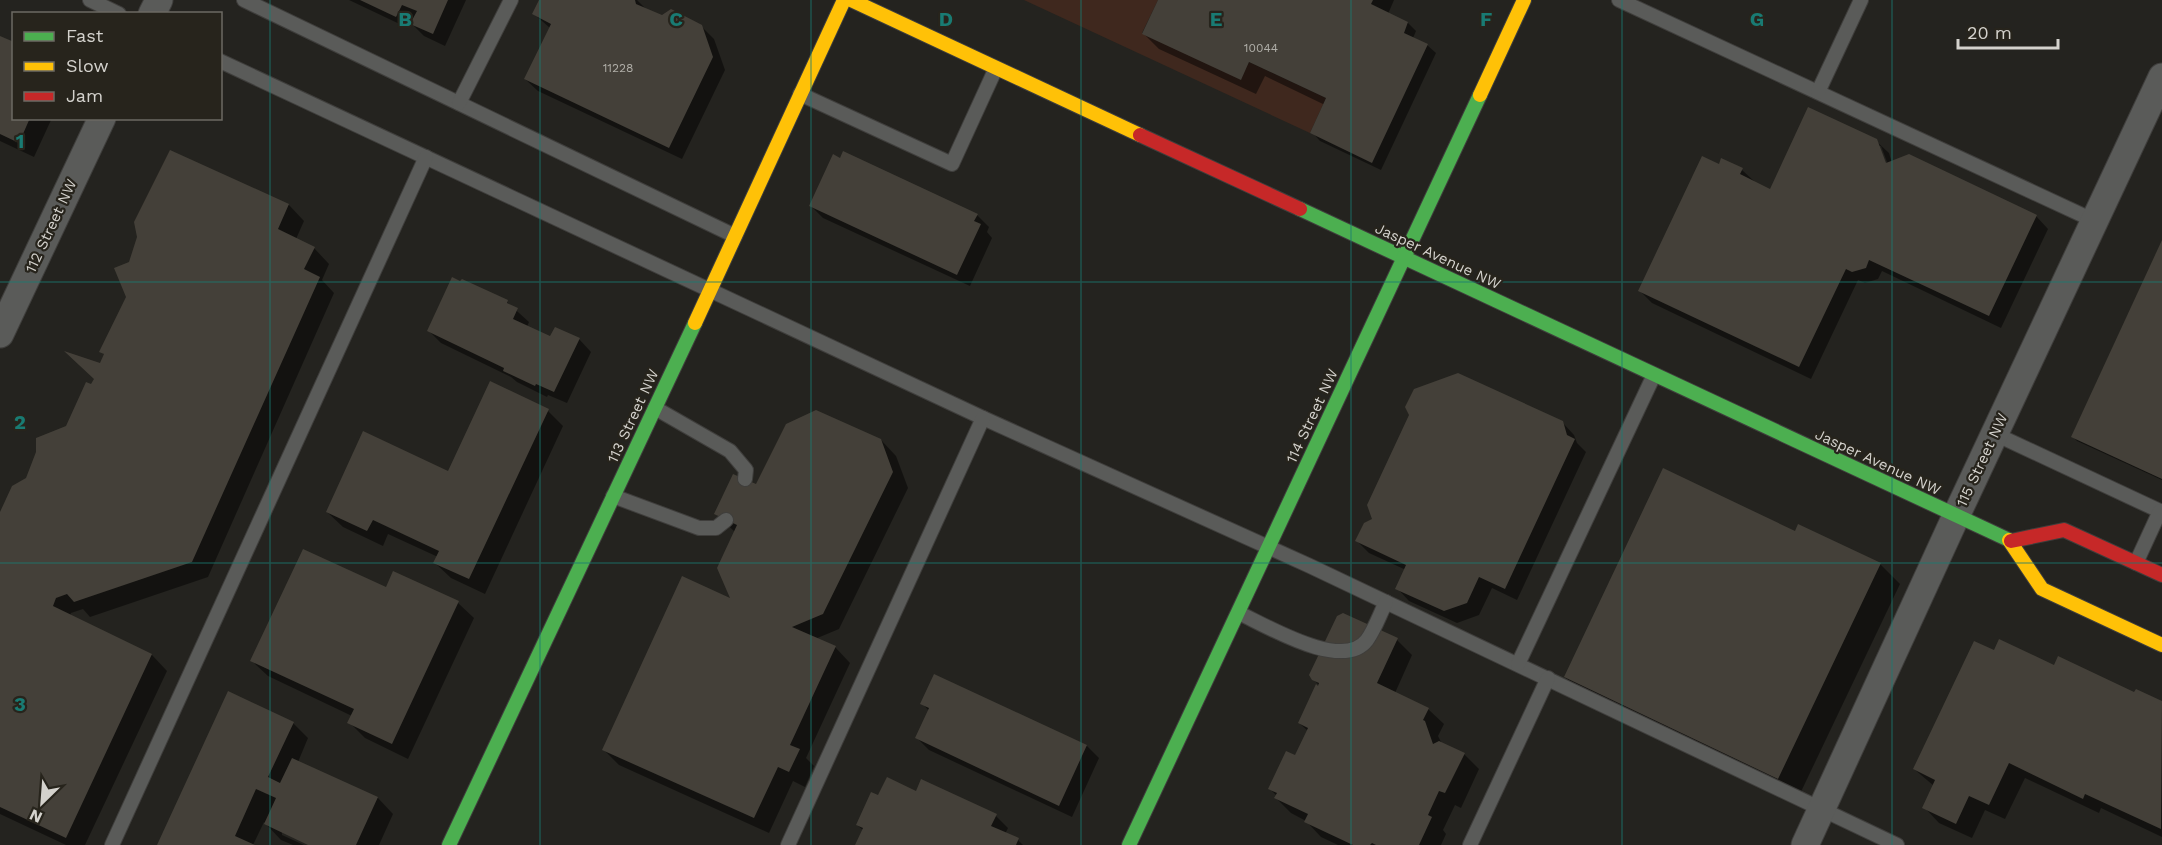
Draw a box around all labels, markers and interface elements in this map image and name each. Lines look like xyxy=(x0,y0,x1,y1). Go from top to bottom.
text: B xyxy=(398,7,412,31)
text: C xyxy=(669,7,683,31)
text: D xyxy=(939,7,953,31)
text: E xyxy=(1210,7,1222,31)
text: F xyxy=(1480,7,1492,31)
text: G xyxy=(1750,7,1764,31)
legend xyxy=(12,12,222,120)
scale bar xyxy=(1958,12,2058,50)
text: 20 m xyxy=(1967,22,2012,43)
text: Fast xyxy=(66,25,104,46)
house number: 10044 xyxy=(1244,41,1278,55)
text: Slow xyxy=(66,55,109,76)
house number: 11228 xyxy=(603,61,633,75)
text: Jam xyxy=(66,85,103,106)
text: 1 xyxy=(16,129,24,153)
street label: 112 Street NW xyxy=(21,176,81,276)
street label: Jasper Avenue NW xyxy=(1372,219,1504,293)
street label: 113 Street NW xyxy=(603,366,663,466)
street label: 114 Street NW xyxy=(1282,366,1342,466)
text: 2 xyxy=(14,410,26,434)
street label: 115 Street NW xyxy=(1952,410,2012,510)
street label: Jasper Avenue NW xyxy=(1812,425,1944,499)
text: 3 xyxy=(14,692,26,716)
north arrow xyxy=(12,773,72,833)
text: N xyxy=(26,805,45,827)

